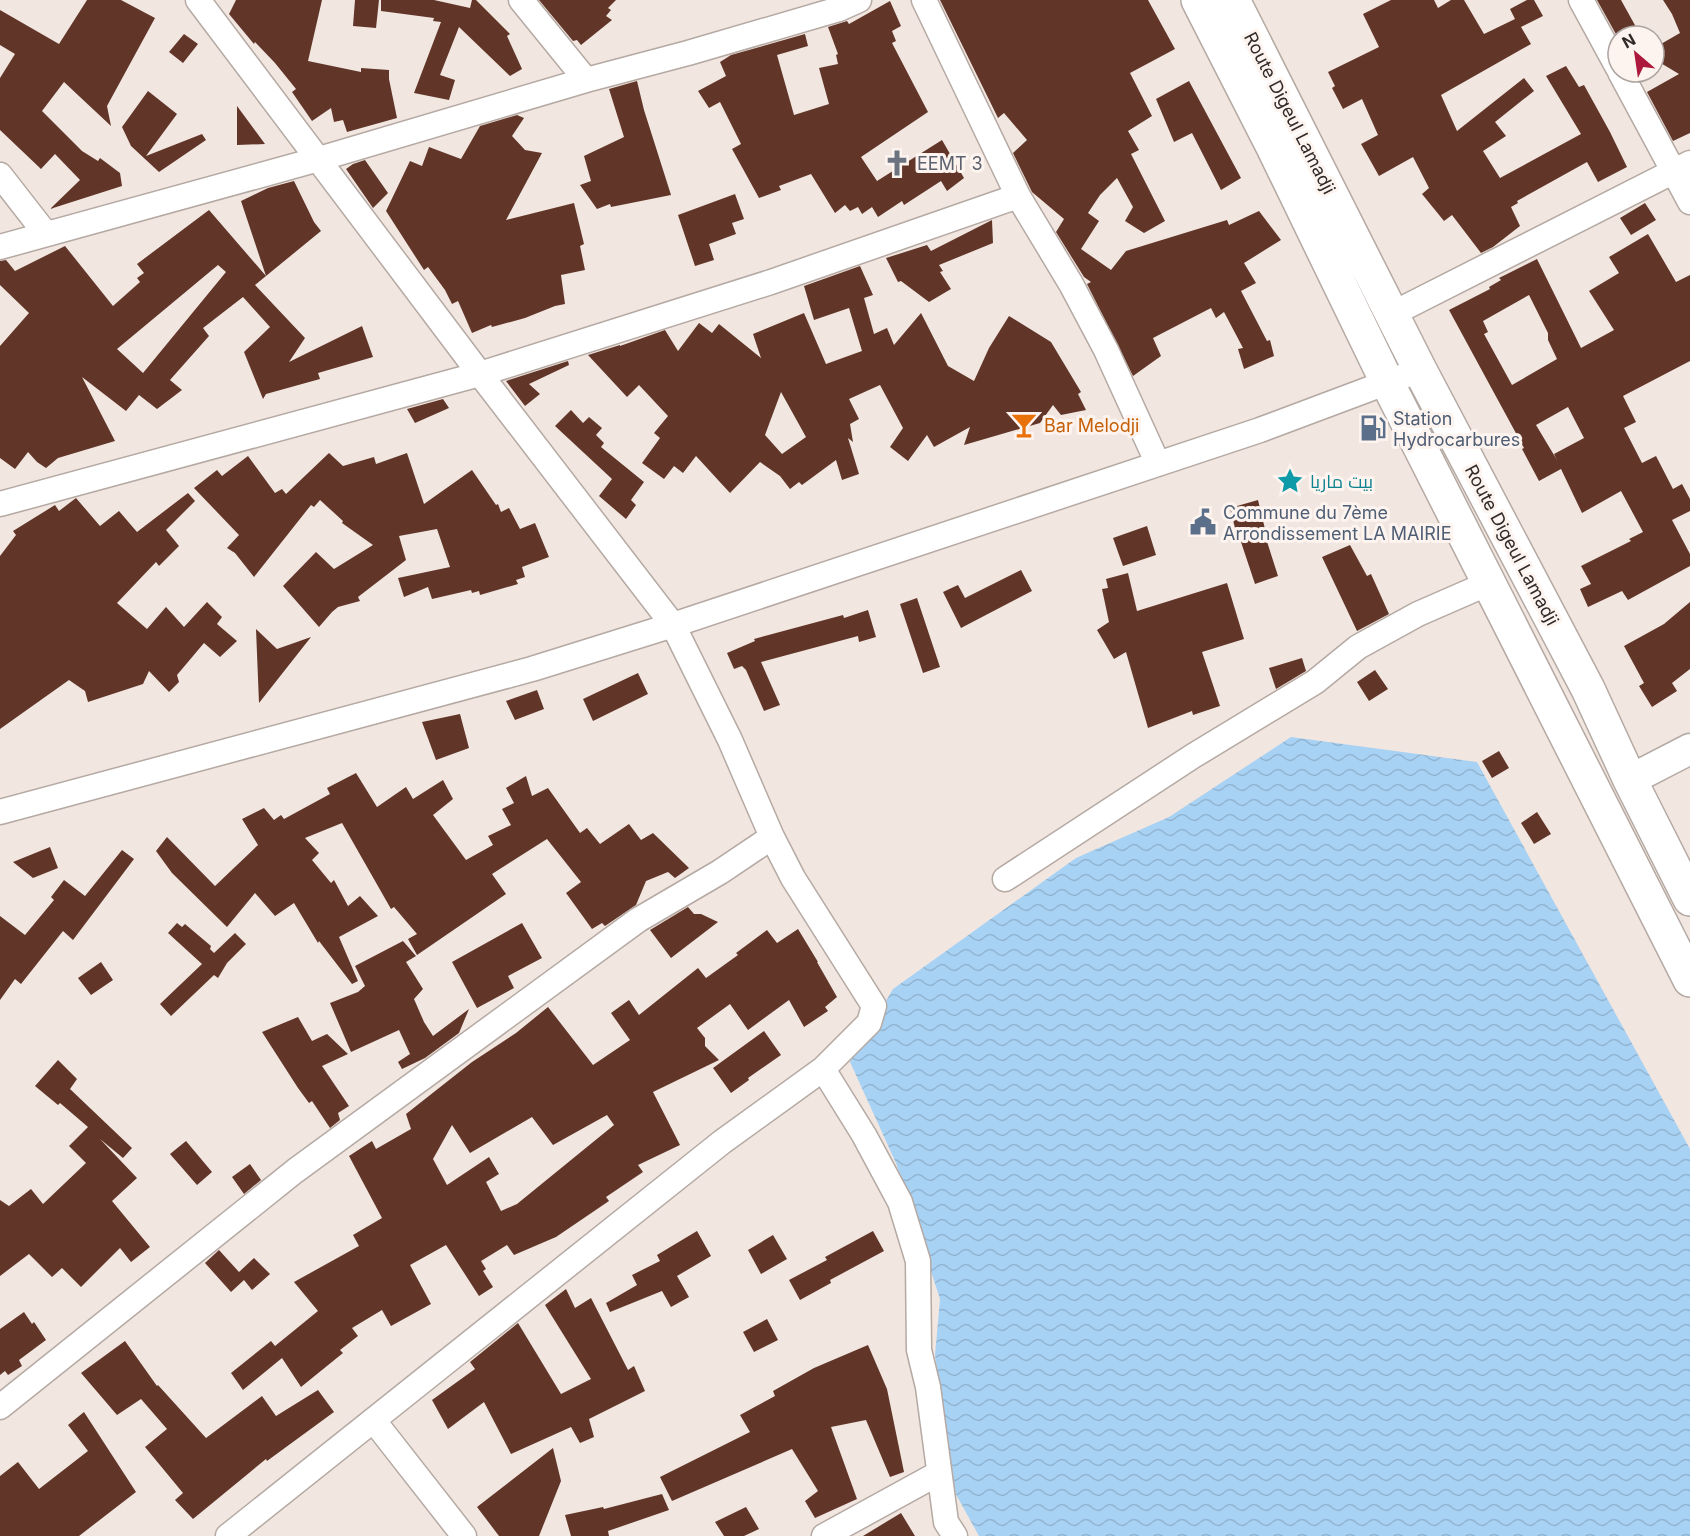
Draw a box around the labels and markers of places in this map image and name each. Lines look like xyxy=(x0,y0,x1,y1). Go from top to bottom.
church icon: EEMT 3 xyxy=(882,148,912,178)
place label: EEMT 3 xyxy=(917,153,983,174)
place label: Station Hydrocarbures xyxy=(1393,408,1520,450)
bar icon: Bar Melodji xyxy=(1009,410,1039,440)
fuel station icon: Station Hydrocarbures xyxy=(1358,413,1388,443)
place label: Bar Melodji xyxy=(1044,415,1139,436)
place icon: بيت ماريا xyxy=(1275,466,1305,496)
place label: بيت ماريا xyxy=(1310,471,1373,493)
place label: Commune du 7ème Arrondissement LA MAIRIE xyxy=(1223,502,1452,544)
public building icon: Commune du 7ème Arrondissement LA MAIRIE xyxy=(1188,507,1218,537)

